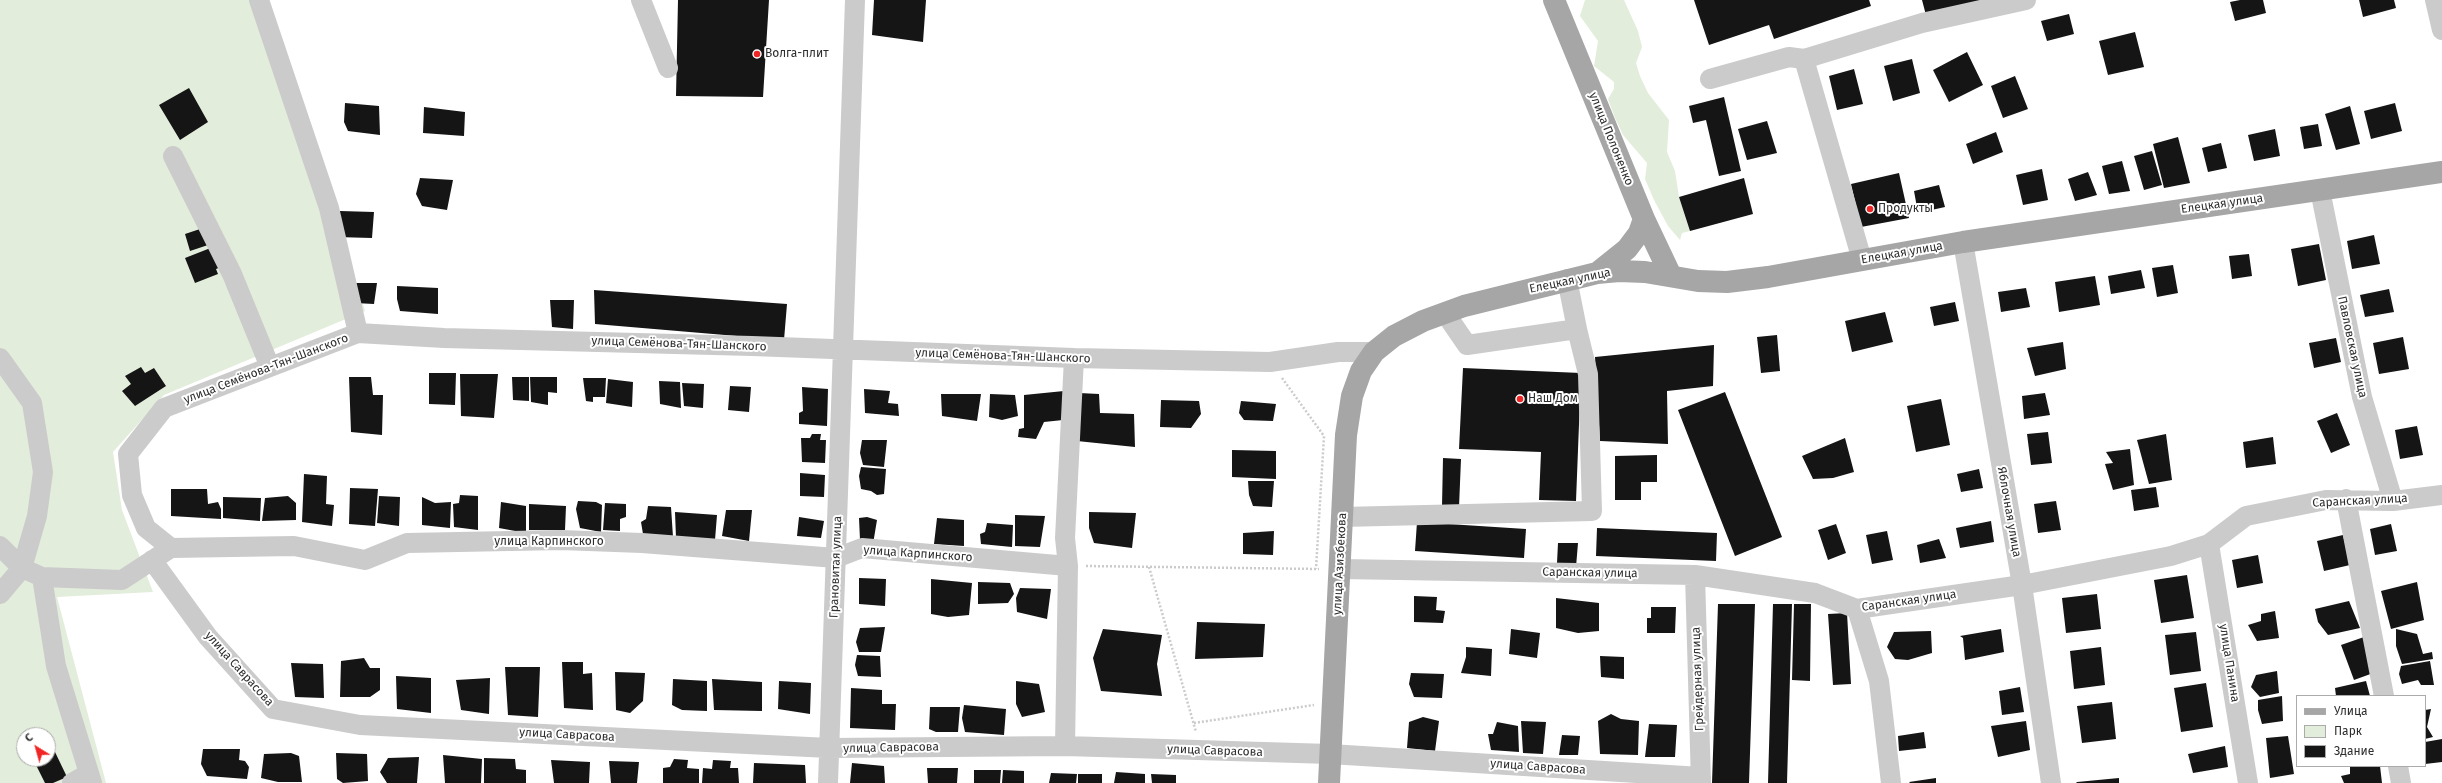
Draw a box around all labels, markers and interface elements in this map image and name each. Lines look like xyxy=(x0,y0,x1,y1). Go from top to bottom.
place label: Волга-плит xyxy=(765,47,829,61)
marker: Волга-плит xyxy=(752,49,762,59)
street label: улица Полоненко xyxy=(1586,90,1636,188)
street label: Елецкая улица xyxy=(2180,191,2264,217)
place label: Продукты xyxy=(1878,202,1933,216)
marker: Продукты xyxy=(1865,204,1875,214)
street label: Елецкая улица xyxy=(1860,239,1944,267)
street label: Елецкая улица xyxy=(1528,265,1612,297)
street label: Павловская улица xyxy=(2334,295,2370,399)
street label: улица Семёнова-Тян-Шанского xyxy=(182,331,350,407)
street label: улица Семёнова-Тян-Шанского xyxy=(591,334,767,354)
street label: улица Семёнова-Тян-Шанского xyxy=(915,346,1091,366)
place label: Наш Дом xyxy=(1528,392,1578,406)
marker: Наш Дом xyxy=(1515,394,1525,404)
street label: Яблочная улица xyxy=(1994,466,2024,558)
street label: Саранская улица xyxy=(2312,491,2408,511)
street label: улица Азизбекова xyxy=(1330,512,1350,616)
street label: Грановитая улица xyxy=(827,516,845,618)
street label: улица Карпинского xyxy=(494,535,604,549)
street label: улица Карпинского xyxy=(863,543,973,565)
street label: Саранская улица xyxy=(1542,565,1638,581)
street label: Саранская улица xyxy=(1861,587,1957,615)
street label: улица Панина xyxy=(2216,623,2242,703)
street label: Грейдерная улица xyxy=(1689,627,1707,731)
street label: улица Саврасова xyxy=(202,629,276,709)
legend xyxy=(2296,695,2426,767)
text: Улица xyxy=(2334,704,2368,718)
text: Парк xyxy=(2334,724,2362,738)
street label: улица Саврасова xyxy=(519,725,615,745)
north arrow xyxy=(16,727,56,767)
text: С xyxy=(23,731,36,745)
street label: улица Саврасова xyxy=(843,740,939,756)
street label: улица Саврасова xyxy=(1167,742,1263,760)
text: Здание xyxy=(2334,744,2374,758)
street label: улица Саврасова xyxy=(1490,756,1586,778)

